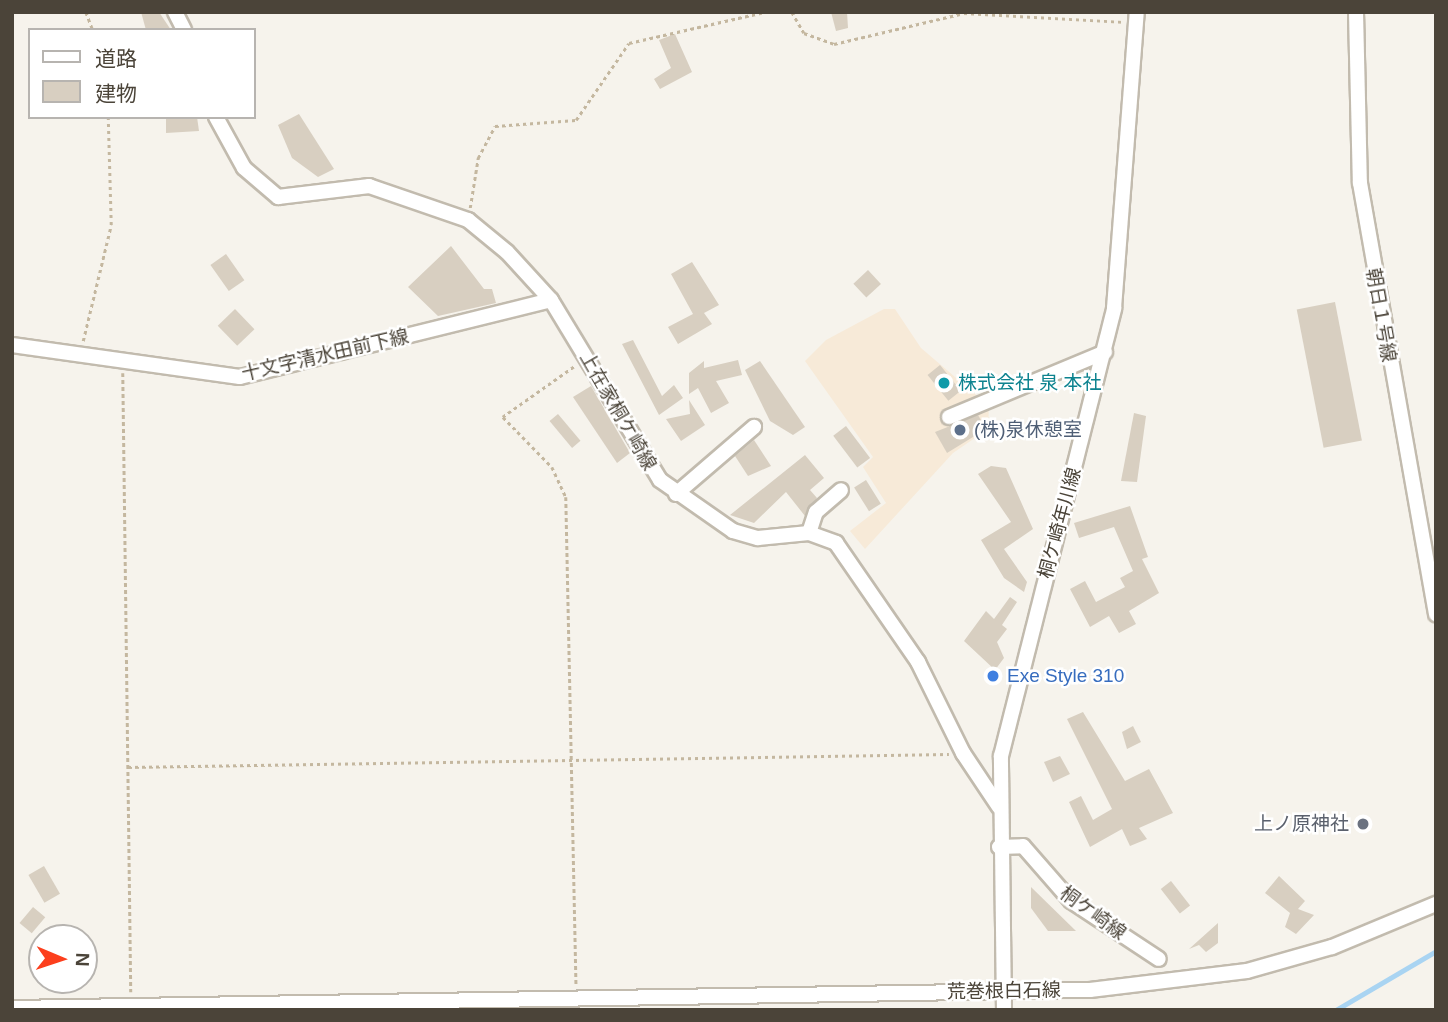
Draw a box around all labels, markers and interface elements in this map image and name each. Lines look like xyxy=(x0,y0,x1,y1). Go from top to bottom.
legend xyxy=(28,28,256,119)
text: 道路 xyxy=(95,47,137,70)
text: 建物 xyxy=(95,82,137,105)
street label: 朝日１号線 xyxy=(1362,266,1400,364)
street label: 十文字清水田前下線 xyxy=(239,325,411,385)
street label: 上在家桐ケ崎線 xyxy=(575,348,661,474)
place label: 株式会社 泉 本社 xyxy=(958,372,1102,394)
marker: 株式会社 泉 本社 xyxy=(936,375,952,391)
place label: (株)泉休憩室 xyxy=(974,419,1082,441)
marker: (株)泉休憩室 xyxy=(952,422,968,438)
street label: 桐ケ崎年川線 xyxy=(1034,465,1086,581)
place label: Exe Style 310 xyxy=(1007,665,1124,687)
marker: Exe Style 310 xyxy=(985,668,1001,684)
place label: 上ノ原神社 xyxy=(1254,813,1349,835)
marker: 上ノ原神社 xyxy=(1355,816,1371,832)
street label: 桐ケ崎線 xyxy=(1056,881,1130,945)
north arrow xyxy=(28,924,98,994)
text: N xyxy=(72,952,93,967)
street label: 荒巻根白石線 xyxy=(947,979,1061,1003)

